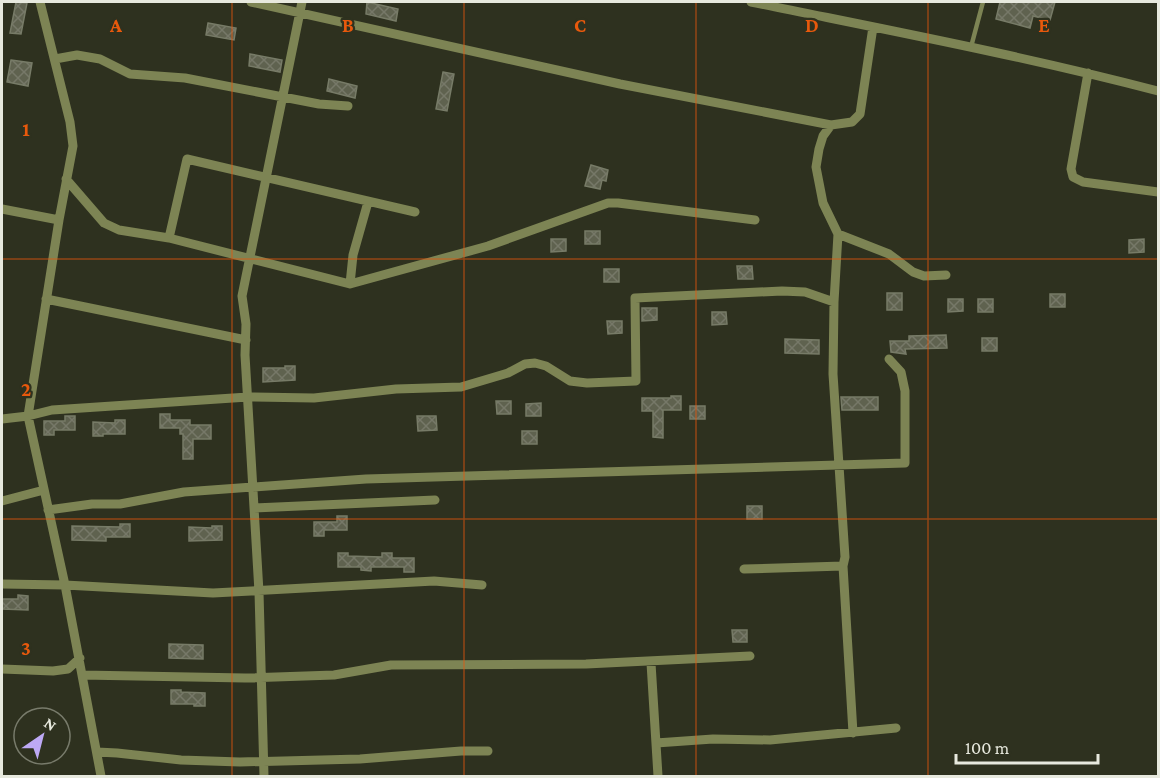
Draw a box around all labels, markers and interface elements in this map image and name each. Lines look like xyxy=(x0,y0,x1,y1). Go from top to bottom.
text: A xyxy=(109,14,123,36)
text: B xyxy=(342,14,354,36)
text: C xyxy=(574,14,586,36)
text: D xyxy=(805,14,819,36)
text: E xyxy=(1038,14,1050,36)
text: 1 xyxy=(22,118,30,140)
text: 2 xyxy=(21,378,31,400)
text: 3 xyxy=(21,637,31,659)
north arrow xyxy=(12,706,72,766)
text: N xyxy=(41,714,60,734)
scale bar xyxy=(956,727,1098,765)
text: 100 m xyxy=(965,738,1010,758)

